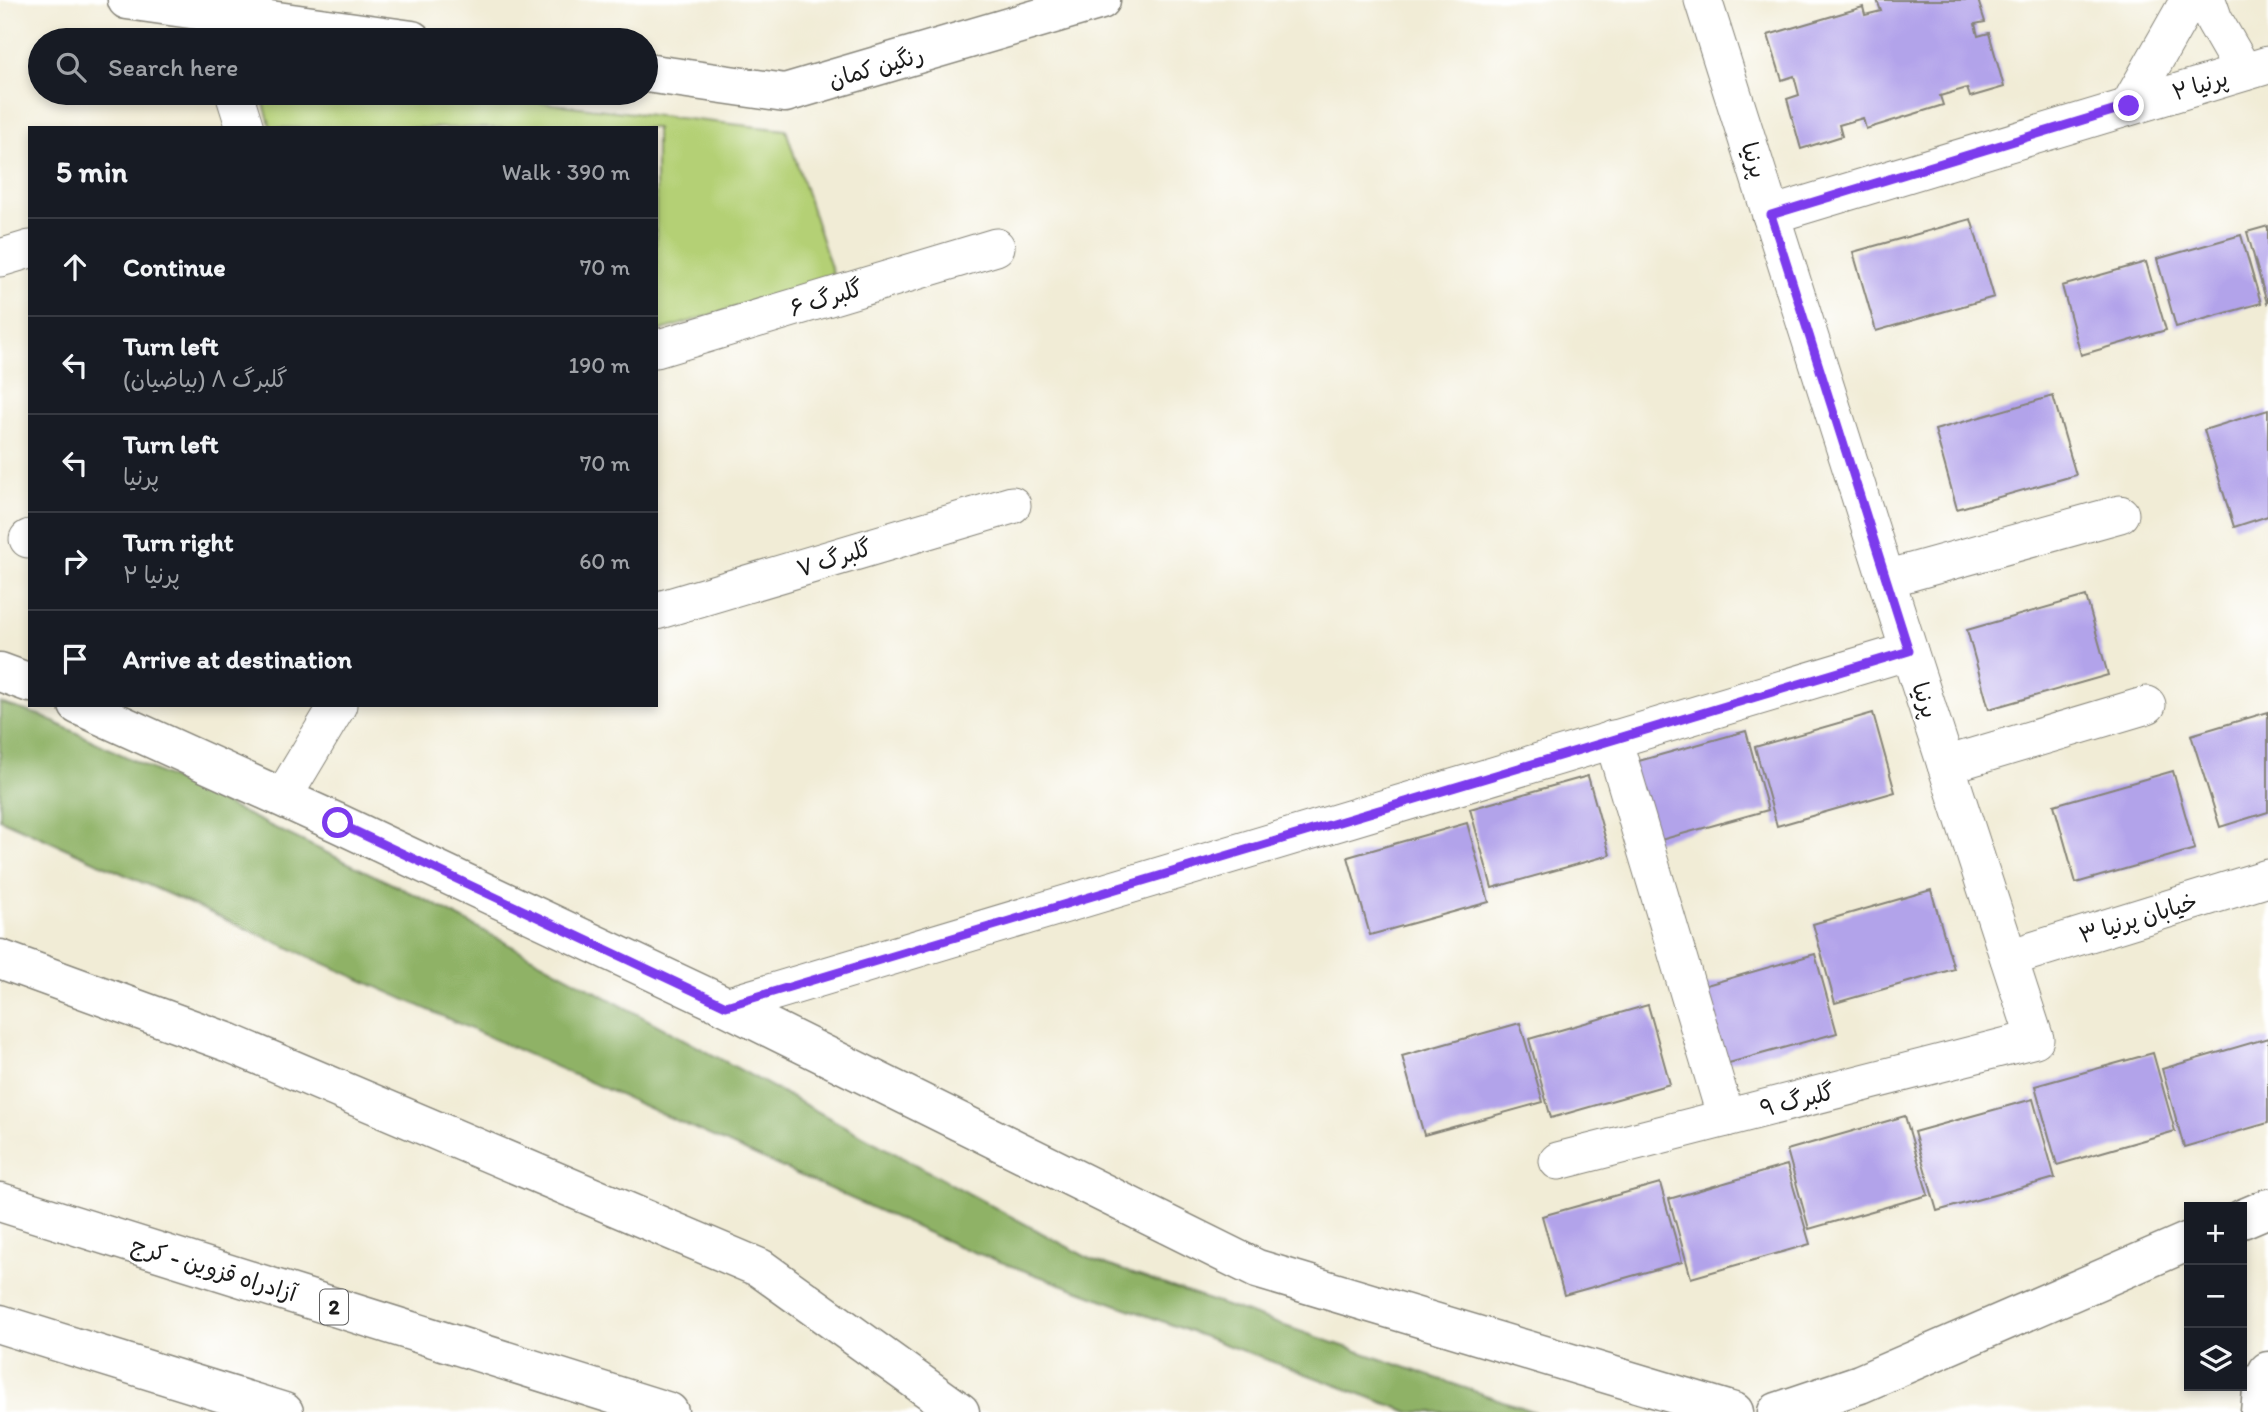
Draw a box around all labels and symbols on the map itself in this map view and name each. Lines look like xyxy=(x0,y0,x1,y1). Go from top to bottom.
street label: رنگین کمان xyxy=(825,40,927,94)
street label: پرنیا ۲ xyxy=(2169,64,2231,107)
route end xyxy=(2113,90,2144,121)
street label: پرنیا xyxy=(1734,139,1773,182)
street label: گلبرگ ۶ xyxy=(786,274,866,322)
street label: گلبرگ ۷ xyxy=(793,533,875,583)
street label: پرنیا xyxy=(1905,678,1944,722)
route start xyxy=(322,807,353,838)
street label: خیابان پرنیا ۳ xyxy=(2075,887,2201,950)
street label: گلبرگ ۹ xyxy=(1757,1077,1837,1123)
street label: آزادراه قزوین - کرج xyxy=(127,1231,301,1310)
road number: 2 xyxy=(320,1290,348,1324)

